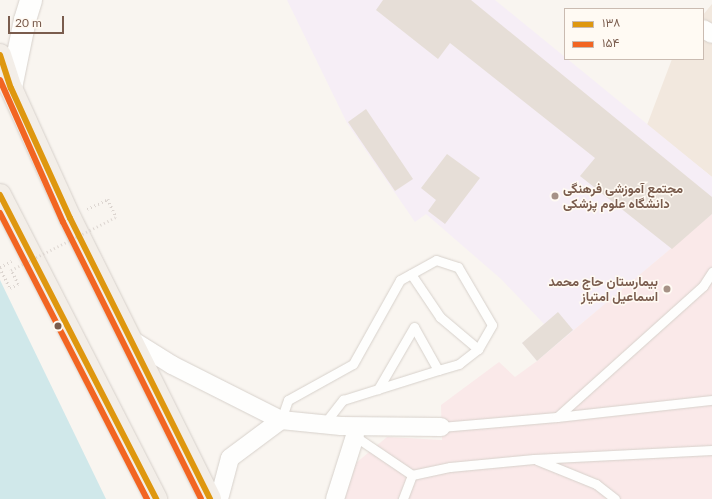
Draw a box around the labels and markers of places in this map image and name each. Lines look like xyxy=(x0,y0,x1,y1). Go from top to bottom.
place label: مجتمع آموزشی فرهنگی دانشگاه علوم پزشکی xyxy=(563,181,683,212)
marker: مجتمع آموزشی فرهنگی دانشگاه علوم پزشکی xyxy=(550,191,560,201)
place label: بیمارستان حاج محمد اسماعیل امتیاز xyxy=(549,274,658,305)
marker: بیمارستان حاج محمد اسماعیل امتیاز xyxy=(661,283,673,295)
unlabelled marker xyxy=(53,321,63,331)

